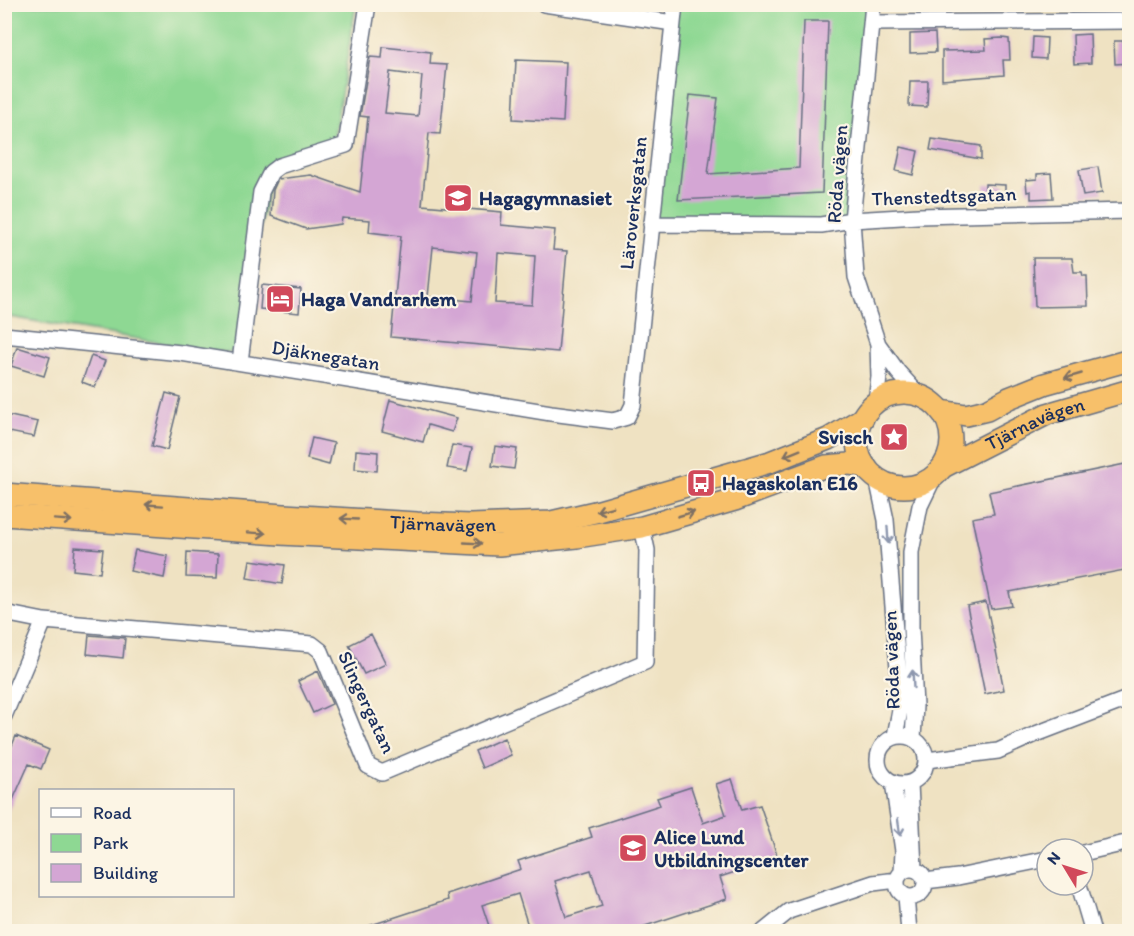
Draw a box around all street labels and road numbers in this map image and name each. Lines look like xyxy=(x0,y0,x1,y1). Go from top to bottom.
street label: Röda vägen xyxy=(822,124,852,224)
street label: Läroverksgatan xyxy=(614,135,652,271)
street label: Thenstedtsgatan xyxy=(871,181,1017,211)
street label: Djäknegatan xyxy=(270,335,382,375)
street label: Tjärnavägen xyxy=(981,392,1087,456)
street label: Tjärnavägen xyxy=(389,509,497,537)
street label: Röda vägen xyxy=(877,610,905,710)
street label: Slingergatan xyxy=(333,647,401,757)

